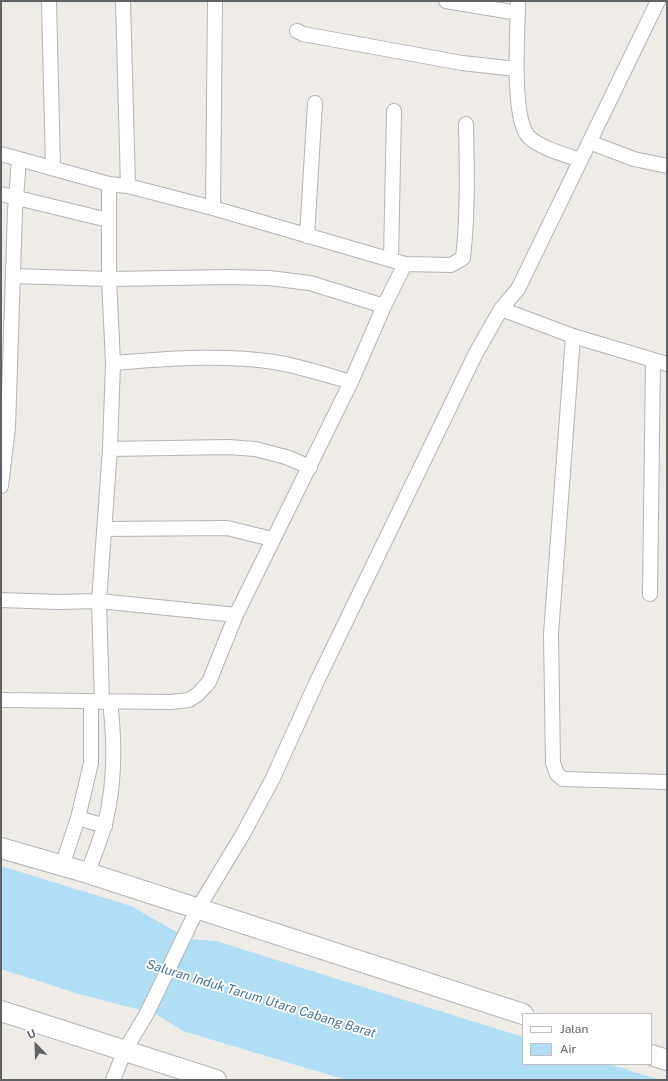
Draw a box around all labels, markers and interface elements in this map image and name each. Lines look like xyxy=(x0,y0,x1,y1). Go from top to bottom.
water label: Saluran Induk Tarum Utara Cabang Barat xyxy=(144,957,378,1041)
legend xyxy=(522,1013,652,1065)
text: Jalan xyxy=(560,1022,588,1036)
north arrow xyxy=(16,1025,56,1065)
text: U xyxy=(25,1027,37,1041)
text: Air xyxy=(560,1042,576,1056)

